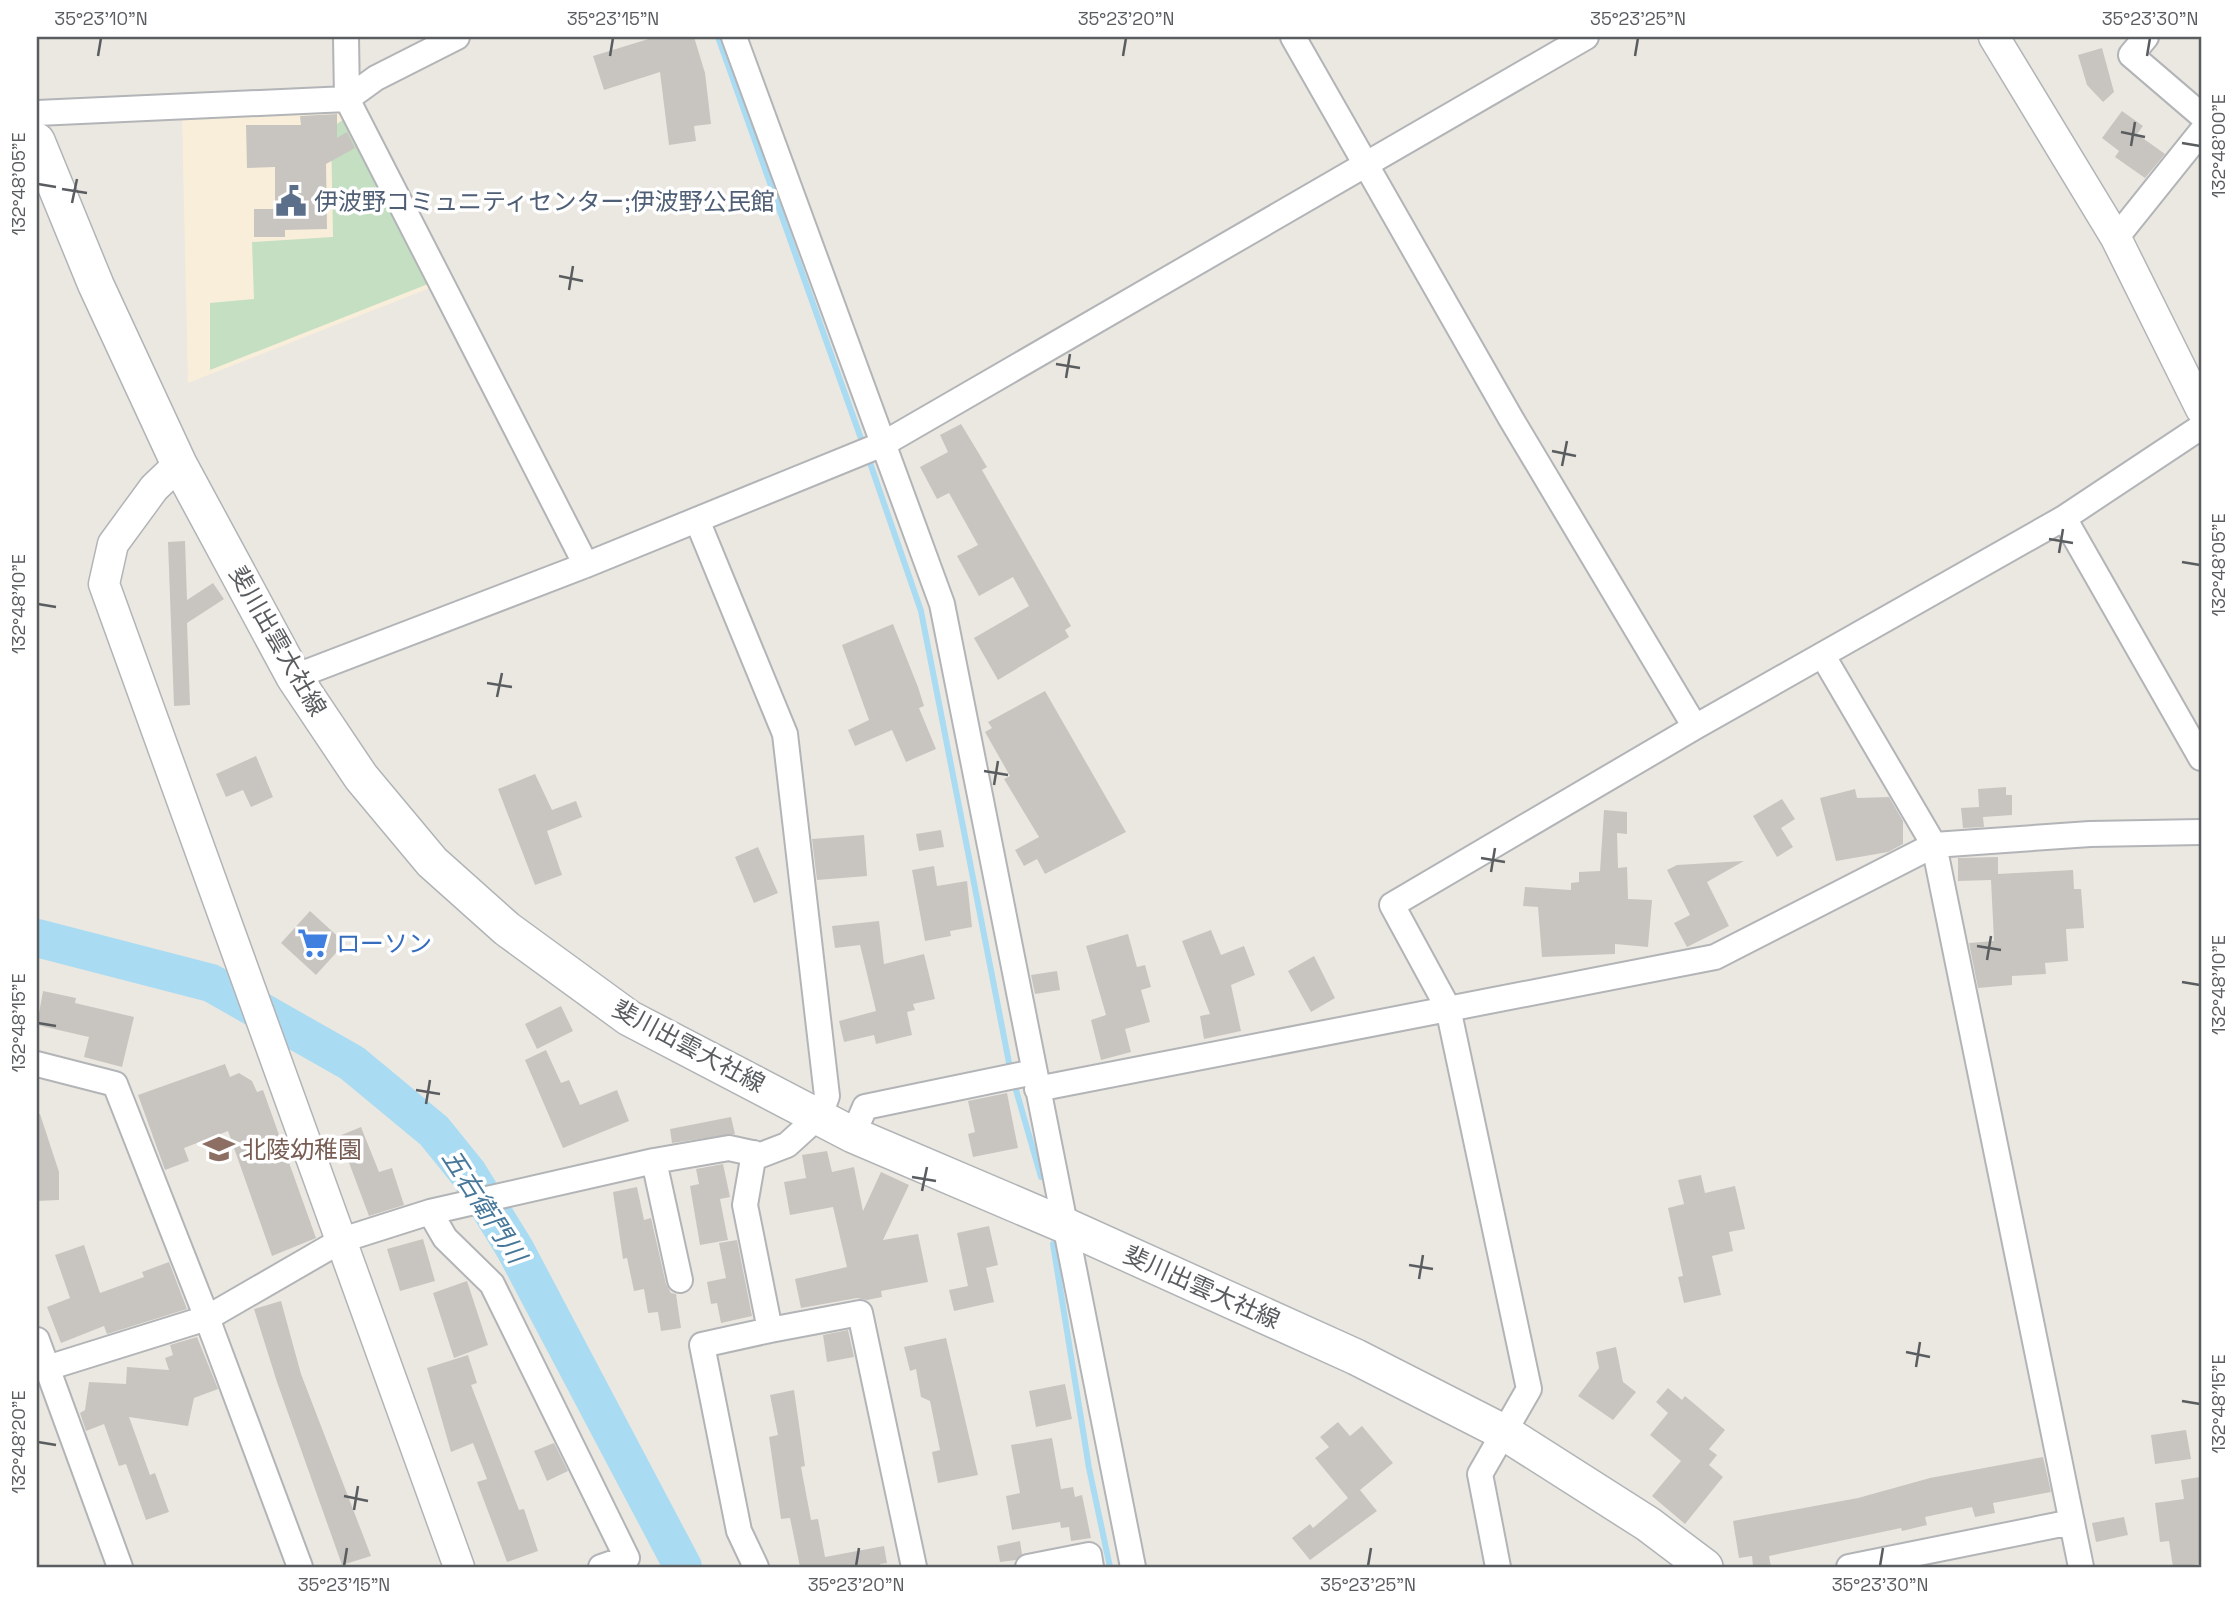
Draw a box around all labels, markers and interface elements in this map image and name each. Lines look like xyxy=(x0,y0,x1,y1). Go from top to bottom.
text: 35°23'10"N xyxy=(54,7,148,30)
text: 35°23'15"N xyxy=(567,7,659,30)
text: 35°23'20"N xyxy=(1078,7,1174,30)
text: 35°23'25"N xyxy=(1590,7,1686,30)
text: 35°23'30"N xyxy=(2102,7,2198,30)
text: 132°48'00"E xyxy=(2207,94,2230,198)
text: 132°48'05"E xyxy=(7,132,30,236)
public building icon: 伊波野コミュニティセンター;伊波野公民館 xyxy=(274,184,308,218)
place label: 伊波野コミュニティセンター;伊波野公民館 xyxy=(314,186,775,217)
text: 132°48'05"E xyxy=(2207,513,2230,617)
text: 132°48'10"E xyxy=(7,554,30,654)
street label: 斐川出雲大社線 xyxy=(223,561,333,721)
supermarket icon: ローソン xyxy=(296,926,330,960)
place label: ローソン xyxy=(336,928,432,959)
text: 132°48'10"E xyxy=(2207,935,2230,1035)
text: 132°48'15"E xyxy=(7,973,30,1073)
street label: 斐川出雲大社線 xyxy=(608,993,770,1099)
school or university icon: 北陵幼稚園 xyxy=(202,1132,236,1166)
place label: 北陵幼稚園 xyxy=(242,1134,362,1165)
water label: 五右衛門川 xyxy=(434,1142,535,1272)
street label: 斐川出雲大社線 xyxy=(1119,1239,1285,1335)
text: 132°48'15"E xyxy=(2207,1354,2230,1454)
text: 132°48'20"E xyxy=(7,1390,30,1494)
text: 35°23'15"N xyxy=(298,1573,390,1596)
text: 35°23'20"N xyxy=(808,1573,904,1596)
text: 35°23'25"N xyxy=(1320,1573,1416,1596)
text: 35°23'30"N xyxy=(1832,1573,1928,1596)

